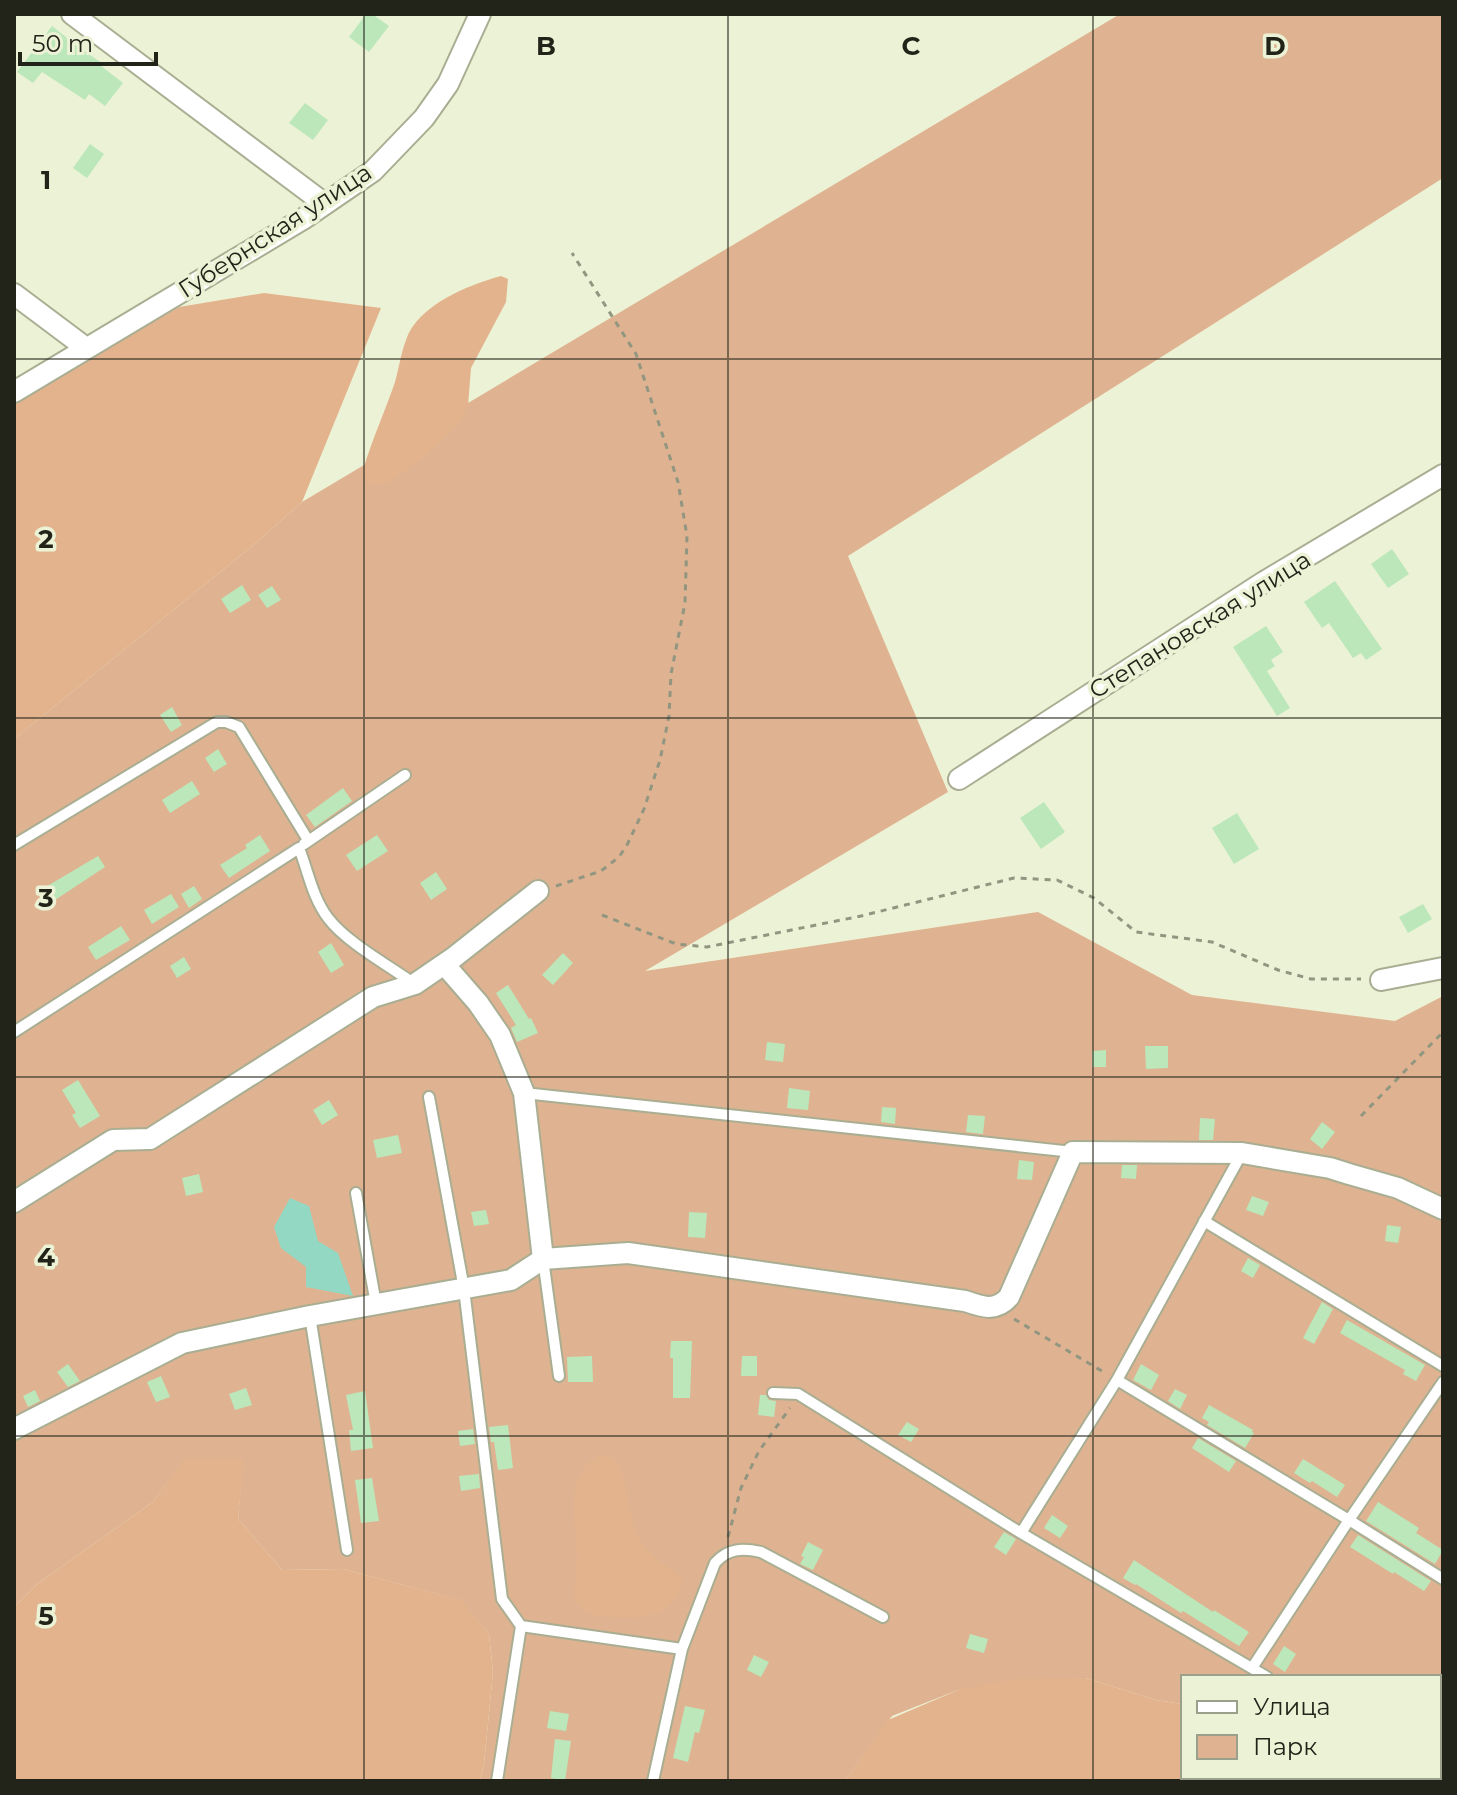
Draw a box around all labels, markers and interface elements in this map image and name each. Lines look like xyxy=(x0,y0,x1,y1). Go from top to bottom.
scale bar xyxy=(20,16,156,66)
text: 50 m xyxy=(32,29,93,58)
text: B xyxy=(536,30,556,62)
text: C xyxy=(902,30,921,62)
text: D xyxy=(1264,30,1286,62)
street label: Губернская улица xyxy=(173,157,377,304)
text: 1 xyxy=(41,164,51,196)
text: 2 xyxy=(38,523,54,555)
street label: Степановская улица xyxy=(1084,545,1316,705)
text: 3 xyxy=(37,882,54,914)
text: 4 xyxy=(37,1241,55,1273)
text: 5 xyxy=(38,1600,54,1632)
legend xyxy=(1181,1675,1441,1779)
text: Улица xyxy=(1253,1692,1331,1721)
text: Парк xyxy=(1253,1732,1317,1761)

